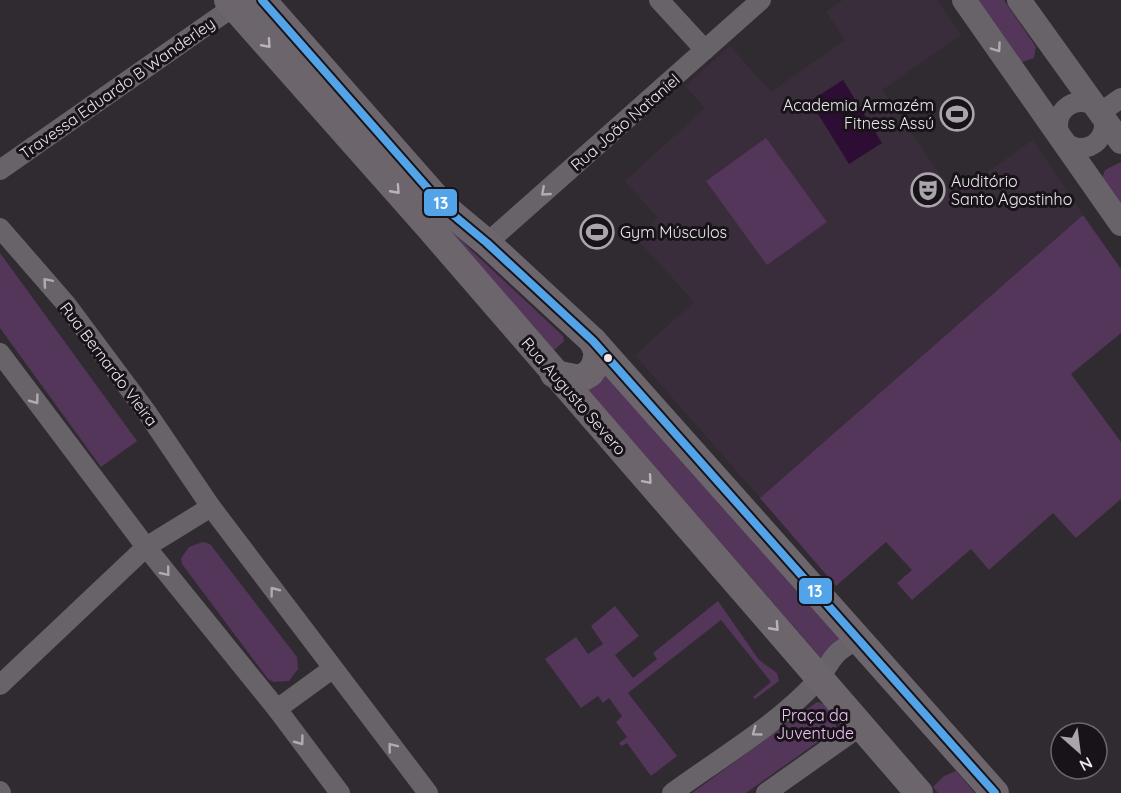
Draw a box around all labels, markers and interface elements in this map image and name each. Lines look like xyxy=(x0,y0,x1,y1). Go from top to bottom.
street label: Travessa Eduardo B Wanderley xyxy=(16,13,218,163)
one-way arrow xyxy=(260,37,271,48)
one-way arrow xyxy=(990,41,1001,52)
street label: Rua João Nataniel xyxy=(566,69,684,175)
place label: Academia Armazém Fitness Assú xyxy=(783,95,934,133)
sports icon: Academia Armazém Fitness Assú xyxy=(939,96,975,132)
place label: Auditório Santo Agostinho xyxy=(951,171,1072,209)
theatre icon: Auditório Santo Agostinho xyxy=(910,172,946,208)
one-way arrow xyxy=(389,183,400,194)
one-way arrow xyxy=(541,185,552,196)
line badge: 13 xyxy=(423,188,458,217)
text: 13 xyxy=(434,193,448,213)
sports icon: Gym Músculos xyxy=(579,214,615,250)
place label: Gym Músculos xyxy=(620,222,727,242)
one-way arrow xyxy=(43,278,54,289)
street label: Rua Bernardo Vieira xyxy=(56,298,162,430)
street label: Rua Augusto Severo xyxy=(517,333,631,459)
unlabelled marker xyxy=(602,352,614,364)
one-way arrow xyxy=(28,393,39,404)
one-way arrow xyxy=(640,473,651,484)
one-way arrow xyxy=(158,565,169,576)
line badge: 13 xyxy=(798,577,833,605)
text: 13 xyxy=(808,581,822,601)
one-way arrow xyxy=(270,587,281,598)
one-way arrow xyxy=(768,621,779,631)
park label: Praça da Juventude xyxy=(776,705,854,743)
north arrow xyxy=(1049,721,1109,781)
one-way arrow xyxy=(751,725,762,736)
one-way arrow xyxy=(293,734,304,745)
one-way arrow xyxy=(389,742,400,753)
text: N xyxy=(1076,753,1096,776)

